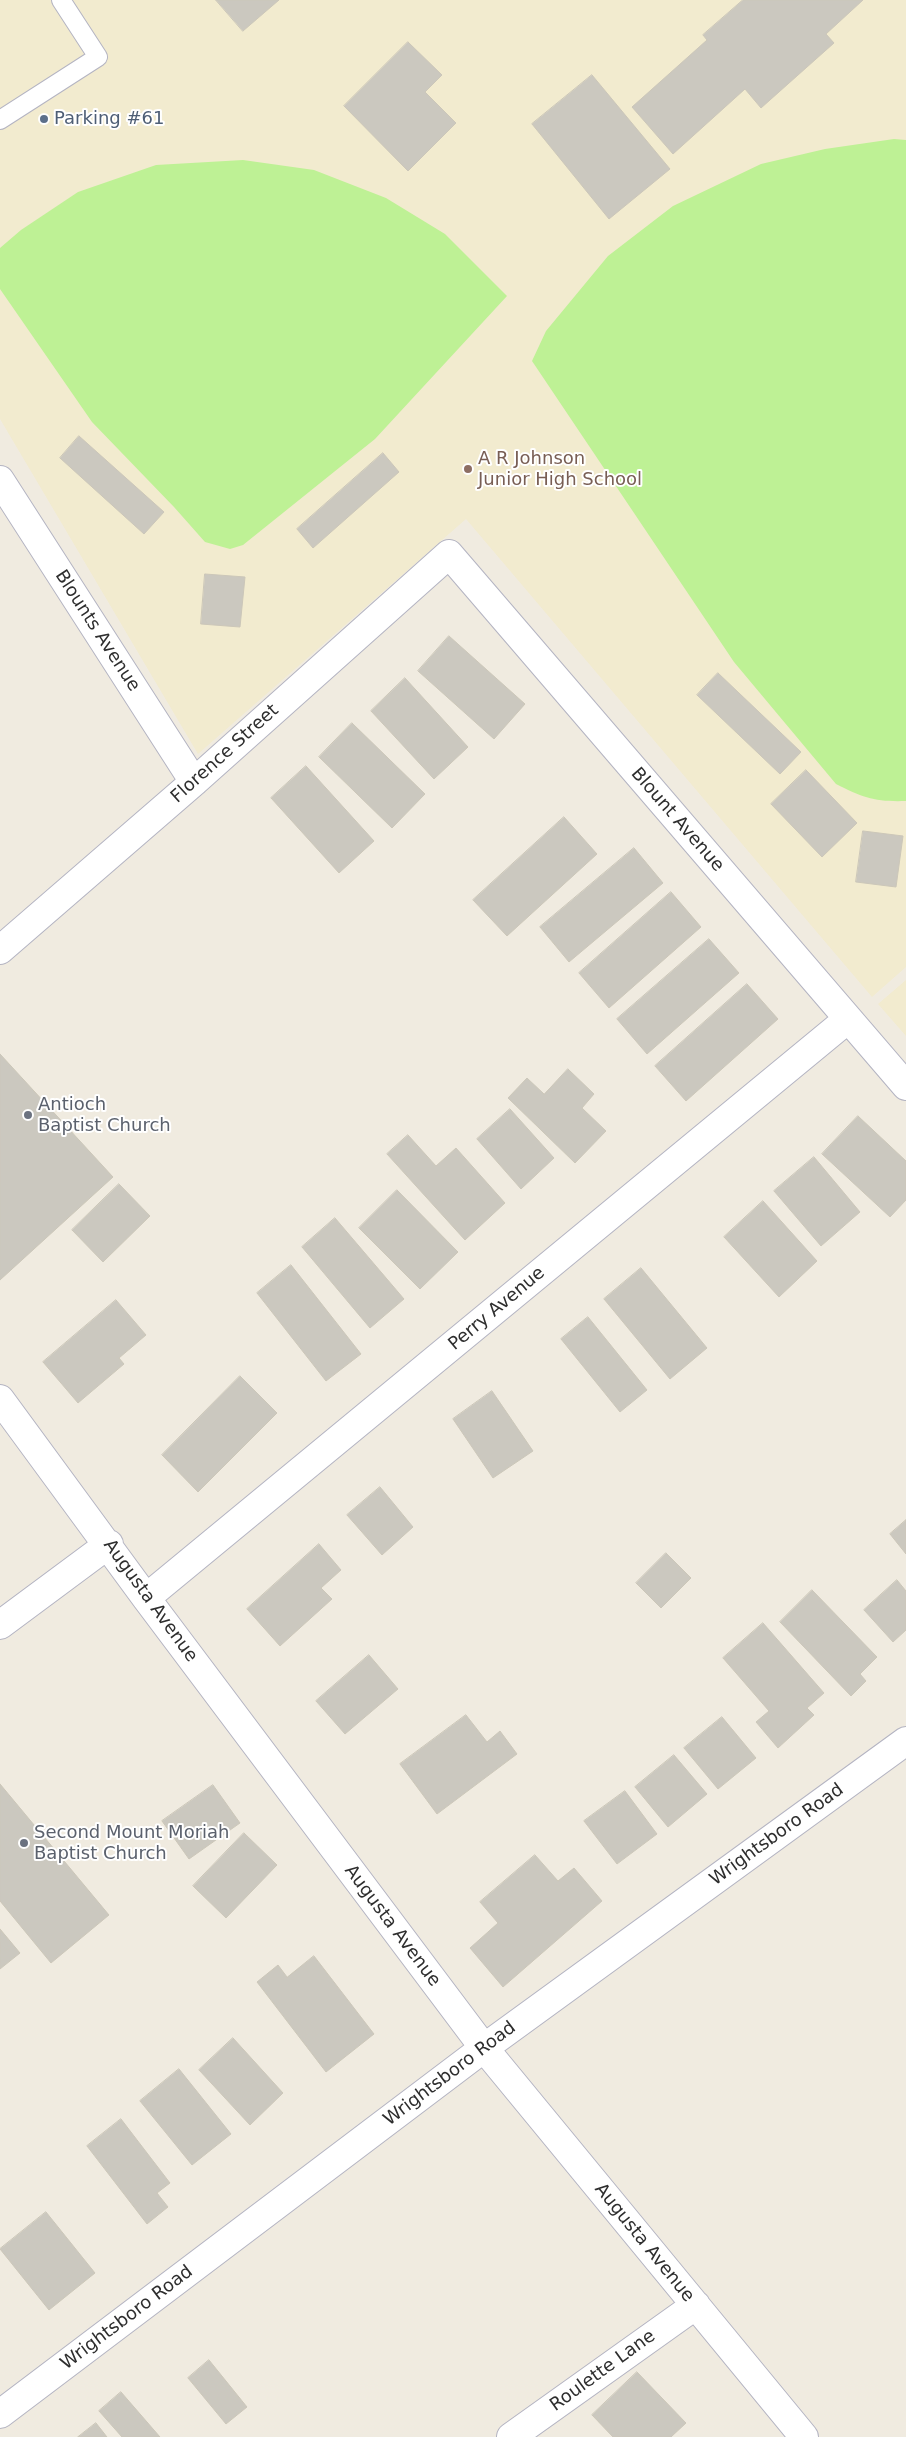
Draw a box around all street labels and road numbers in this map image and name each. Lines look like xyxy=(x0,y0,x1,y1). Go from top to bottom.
street label: Blounts Avenue xyxy=(50,566,144,696)
street label: Florence Street xyxy=(167,700,283,808)
street label: Blount Avenue xyxy=(626,764,728,876)
street label: Perry Avenue xyxy=(444,1262,550,1356)
street label: Augusta Avenue xyxy=(98,1535,202,1667)
street label: Wrightsboro Road xyxy=(706,1779,848,1891)
street label: Augusta Avenue xyxy=(339,1861,445,1991)
street label: Wrightsboro Road xyxy=(380,2017,520,2131)
street label: Augusta Avenue xyxy=(589,2179,699,2307)
street label: Wrightsboro Road xyxy=(57,2261,197,2375)
street label: Roulette Lane xyxy=(546,2326,660,2416)

